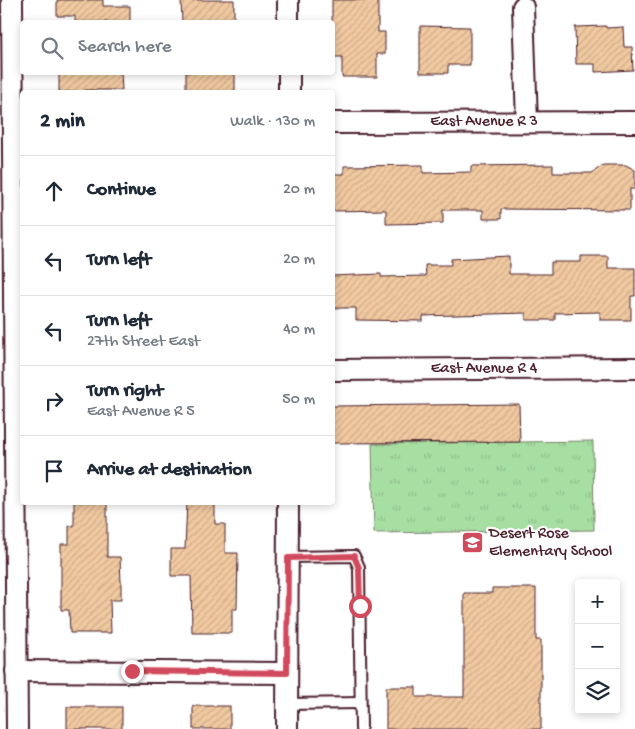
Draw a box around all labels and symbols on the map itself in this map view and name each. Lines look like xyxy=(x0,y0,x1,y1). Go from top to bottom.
street label: East Avenue R 3 xyxy=(430,113,538,132)
street label: East Avenue R 4 xyxy=(431,360,538,379)
place label: Desert Rose Elementary School xyxy=(488,525,612,562)
school or university icon: Desert Rose Elementary School xyxy=(461,531,485,555)
route start xyxy=(349,595,372,618)
route end xyxy=(121,660,144,683)

